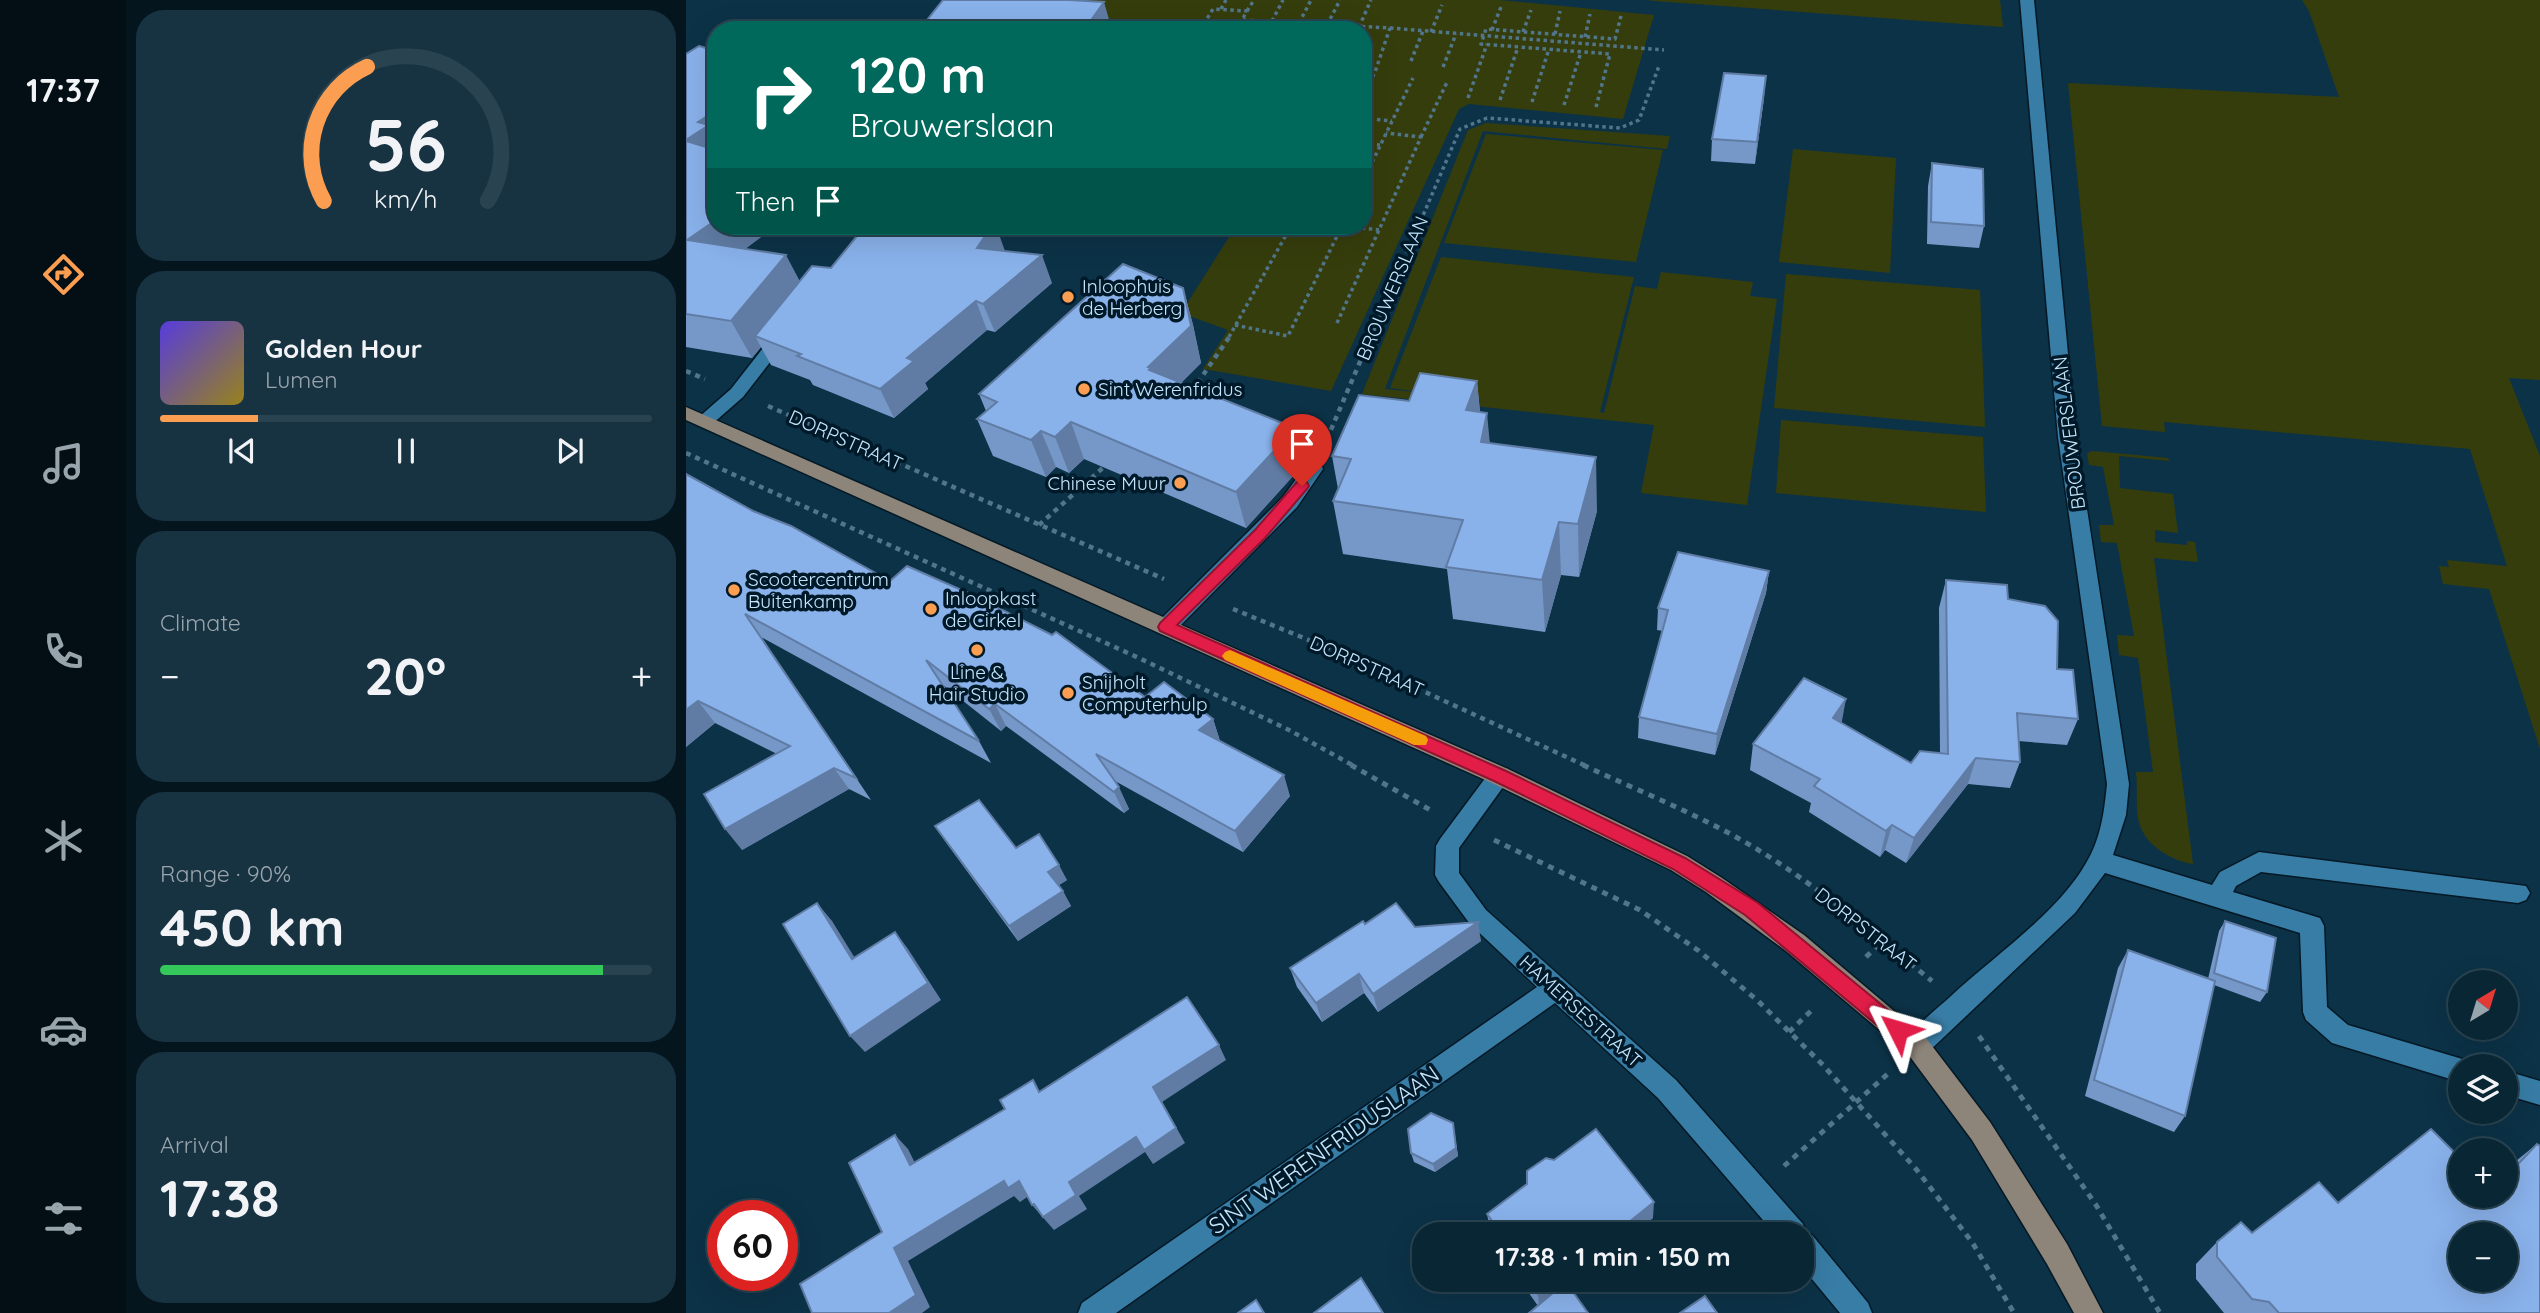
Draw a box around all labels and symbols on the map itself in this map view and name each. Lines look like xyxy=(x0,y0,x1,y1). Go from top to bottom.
street label: BROUWERSLAAN xyxy=(1351,212,1433,364)
place label: Inloophuis de Herberg xyxy=(1082,274,1182,320)
marker: Inloophuis de Herberg xyxy=(1060,289,1076,305)
street label: BROUWERSLAAN xyxy=(2048,355,2090,511)
place label: Sint Werenfridus xyxy=(1098,377,1243,401)
marker: Sint Werenfridus xyxy=(1076,381,1092,397)
street label: DORPSTRAAT xyxy=(785,404,907,476)
pin xyxy=(1272,414,1332,486)
place label: Chinese Muur xyxy=(1048,471,1167,495)
marker: Chinese Muur xyxy=(1172,475,1188,491)
place label: Scootercentrum Buitenkamp xyxy=(748,567,889,613)
marker: Scootercentrum Buitenkamp xyxy=(726,582,742,598)
place label: Inloopkast de Cirkel xyxy=(945,586,1036,632)
marker: Inloopkast de Cirkel xyxy=(923,601,939,617)
street label: DORPSTRAAT xyxy=(1306,630,1428,702)
marker: Line & Hair Studio xyxy=(969,642,985,658)
place label: Line & Hair Studio xyxy=(929,660,1025,706)
place label: Snijholt Computerhulp xyxy=(1082,670,1207,716)
marker: Snijholt Computerhulp xyxy=(1060,685,1076,701)
street label: DORPSTRAAT xyxy=(1810,882,1922,976)
street label: HAMERSESTRAAT xyxy=(1515,950,1647,1072)
north arrow xyxy=(2448,970,2518,1040)
position arrow xyxy=(1861,993,1935,1067)
street label: SINT WERENFRIDUSLAAN xyxy=(1203,1059,1445,1240)
speed limit sign: 60 xyxy=(707,1200,798,1291)

